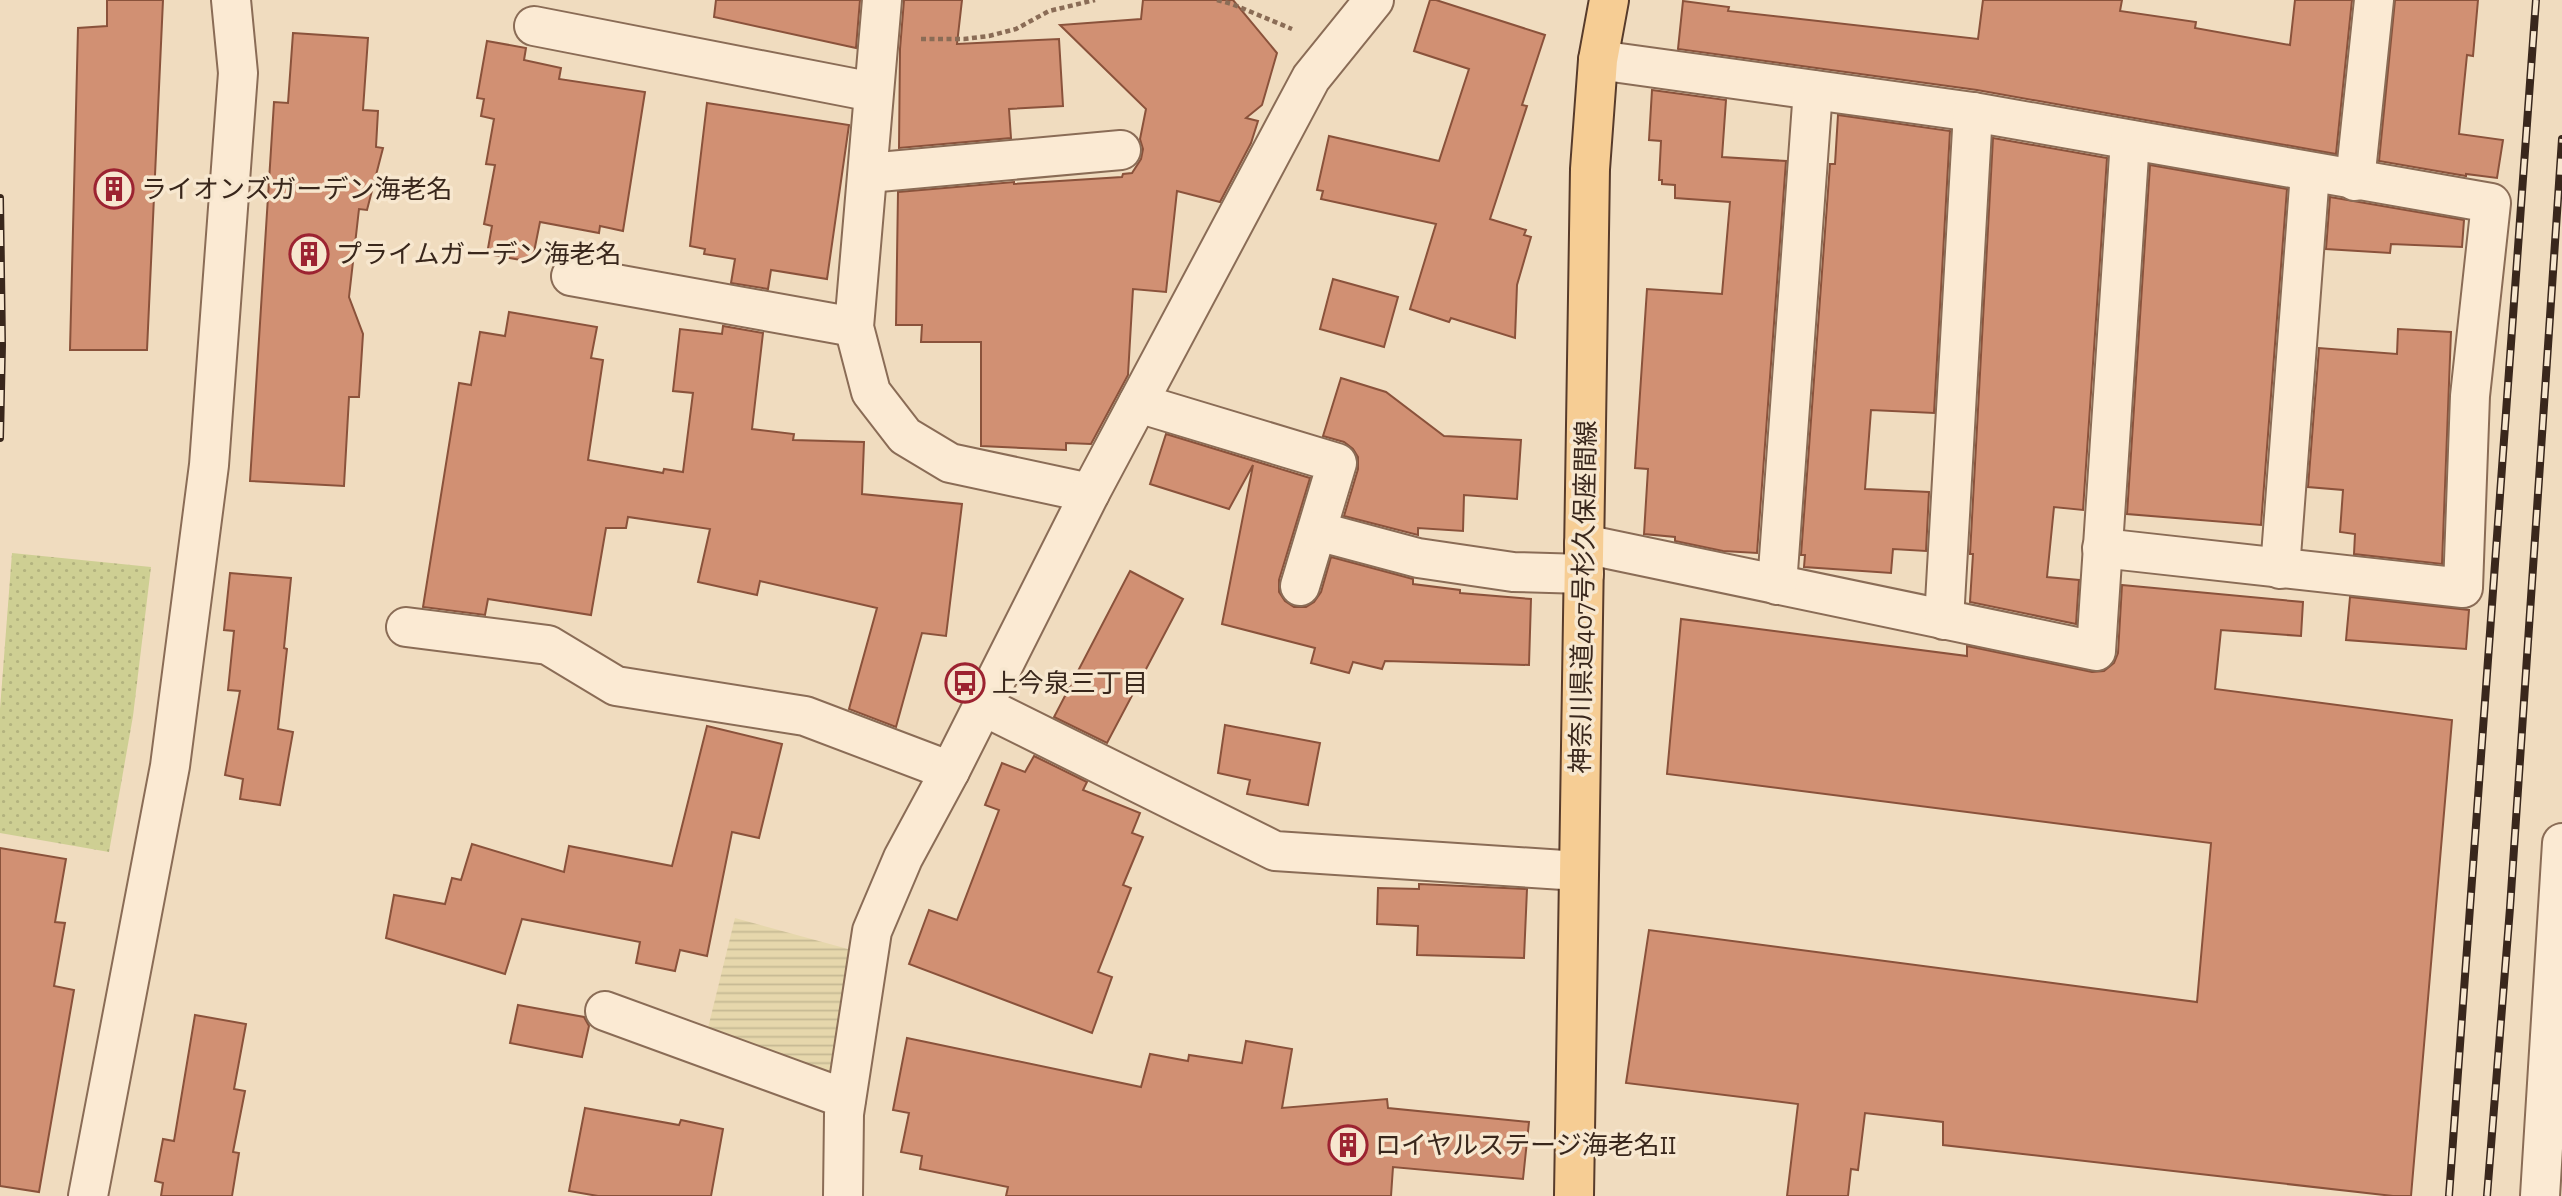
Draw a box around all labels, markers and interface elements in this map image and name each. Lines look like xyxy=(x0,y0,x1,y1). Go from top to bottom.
building icon: ライオンズガーデン海老名 xyxy=(93,168,135,210)
place label: ライオンズガーデン海老名 xyxy=(141,173,452,205)
building icon: プライムガーデン海老名 xyxy=(288,233,330,275)
place label: プライムガーデン海老名 xyxy=(336,238,621,270)
street label: 神奈川県道407号杉久保座間線 xyxy=(1564,420,1602,774)
bus stop icon: 上今泉三丁目 xyxy=(944,662,986,704)
place label: 上今泉三丁目 xyxy=(992,667,1148,699)
building icon: ロイヤルステージ海老名II xyxy=(1327,1124,1369,1166)
place label: ロイヤルステージ海老名II xyxy=(1375,1129,1676,1161)

